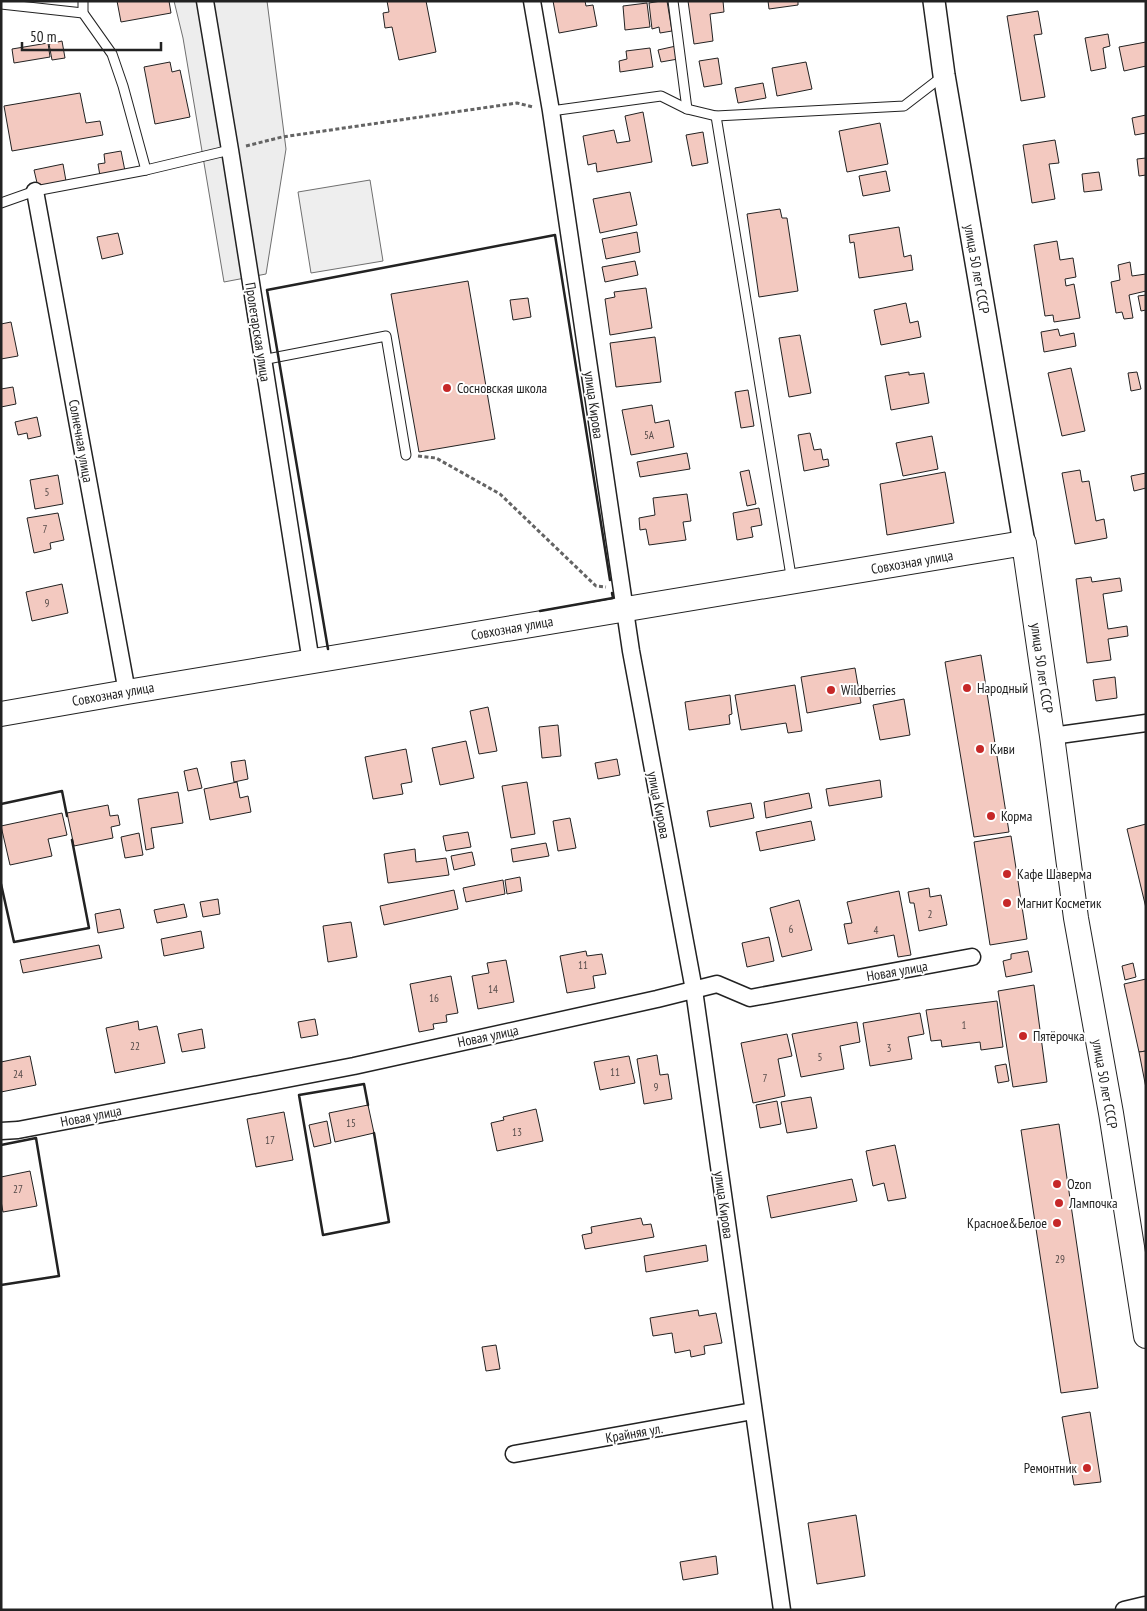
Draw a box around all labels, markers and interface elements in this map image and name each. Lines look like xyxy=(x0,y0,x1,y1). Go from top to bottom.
scale bar xyxy=(22,20,161,52)
text: 50 m xyxy=(30,27,56,46)
street label: улица 50 лет СССР xyxy=(960,223,994,315)
street label: Пролетарская улица xyxy=(241,281,275,383)
street label: улица Кирова xyxy=(580,370,608,440)
place label: Сосновская школа xyxy=(457,379,547,397)
marker: Сосновская школа xyxy=(441,382,453,394)
street label: Солнечная улица xyxy=(65,398,97,484)
house number: 5А xyxy=(644,428,655,442)
house number: 5 xyxy=(45,485,50,499)
house number: 7 xyxy=(43,522,48,536)
street label: Совхозная улица xyxy=(870,546,954,578)
house number: 9 xyxy=(45,596,50,610)
street label: Совхозная улица xyxy=(470,612,554,644)
street label: улица 50 лет СССР xyxy=(1027,622,1057,714)
street label: Совхозная улица xyxy=(71,678,155,710)
place label: Народный xyxy=(977,679,1028,697)
place label: Wildberries xyxy=(841,681,896,699)
marker: Народный xyxy=(961,682,973,694)
marker: Wildberries xyxy=(825,684,837,696)
place label: Киви xyxy=(990,740,1015,758)
marker: Киви xyxy=(974,743,986,755)
street label: улица Кирова xyxy=(644,770,674,840)
place label: Корма xyxy=(1001,807,1032,825)
marker: Корма xyxy=(985,810,997,822)
place label: Кафе Шаверма xyxy=(1017,865,1092,883)
marker: Кафе Шаверма xyxy=(1001,868,1013,880)
place label: Магнит Косметик xyxy=(1017,894,1102,912)
marker: Магнит Косметик xyxy=(1001,897,1013,909)
house number: 2 xyxy=(928,907,933,921)
house number: 6 xyxy=(789,922,794,936)
house number: 4 xyxy=(874,923,879,937)
street label: Новая улица xyxy=(865,957,929,985)
house number: 11 xyxy=(578,958,588,972)
house number: 14 xyxy=(488,982,498,996)
house number: 16 xyxy=(429,991,439,1005)
house number: 1 xyxy=(962,1018,967,1032)
street label: Новая улица xyxy=(456,1021,520,1051)
place label: Пятёрочка xyxy=(1033,1027,1085,1045)
marker: Пятёрочка xyxy=(1017,1030,1029,1042)
street label: улица 50 лет СССР xyxy=(1088,1038,1122,1130)
house number: 22 xyxy=(130,1039,140,1053)
house number: 3 xyxy=(887,1041,892,1055)
house number: 5 xyxy=(818,1050,823,1064)
house number: 11 xyxy=(610,1065,620,1079)
house number: 24 xyxy=(13,1067,23,1081)
house number: 7 xyxy=(763,1071,768,1085)
house number: 9 xyxy=(654,1080,659,1094)
street label: Новая улица xyxy=(59,1101,123,1131)
house number: 15 xyxy=(346,1116,356,1130)
house number: 13 xyxy=(512,1125,522,1139)
house number: 17 xyxy=(265,1133,275,1147)
street label: улица Кирова xyxy=(710,1170,738,1240)
place label: Ozon xyxy=(1067,1175,1092,1193)
marker: Ozon xyxy=(1051,1178,1063,1190)
house number: 27 xyxy=(13,1182,23,1196)
place label: Лампочка xyxy=(1068,1194,1118,1212)
marker: Лампочка xyxy=(1053,1197,1065,1209)
place label: Красное&Белое xyxy=(967,1214,1047,1232)
marker: Красное&Белое xyxy=(1051,1217,1063,1229)
house number: 29 xyxy=(1055,1252,1065,1266)
street label: Крайняя ул. xyxy=(604,1419,664,1447)
place label: Ремонтник xyxy=(1024,1459,1078,1477)
marker: Ремонтник xyxy=(1081,1462,1093,1474)

